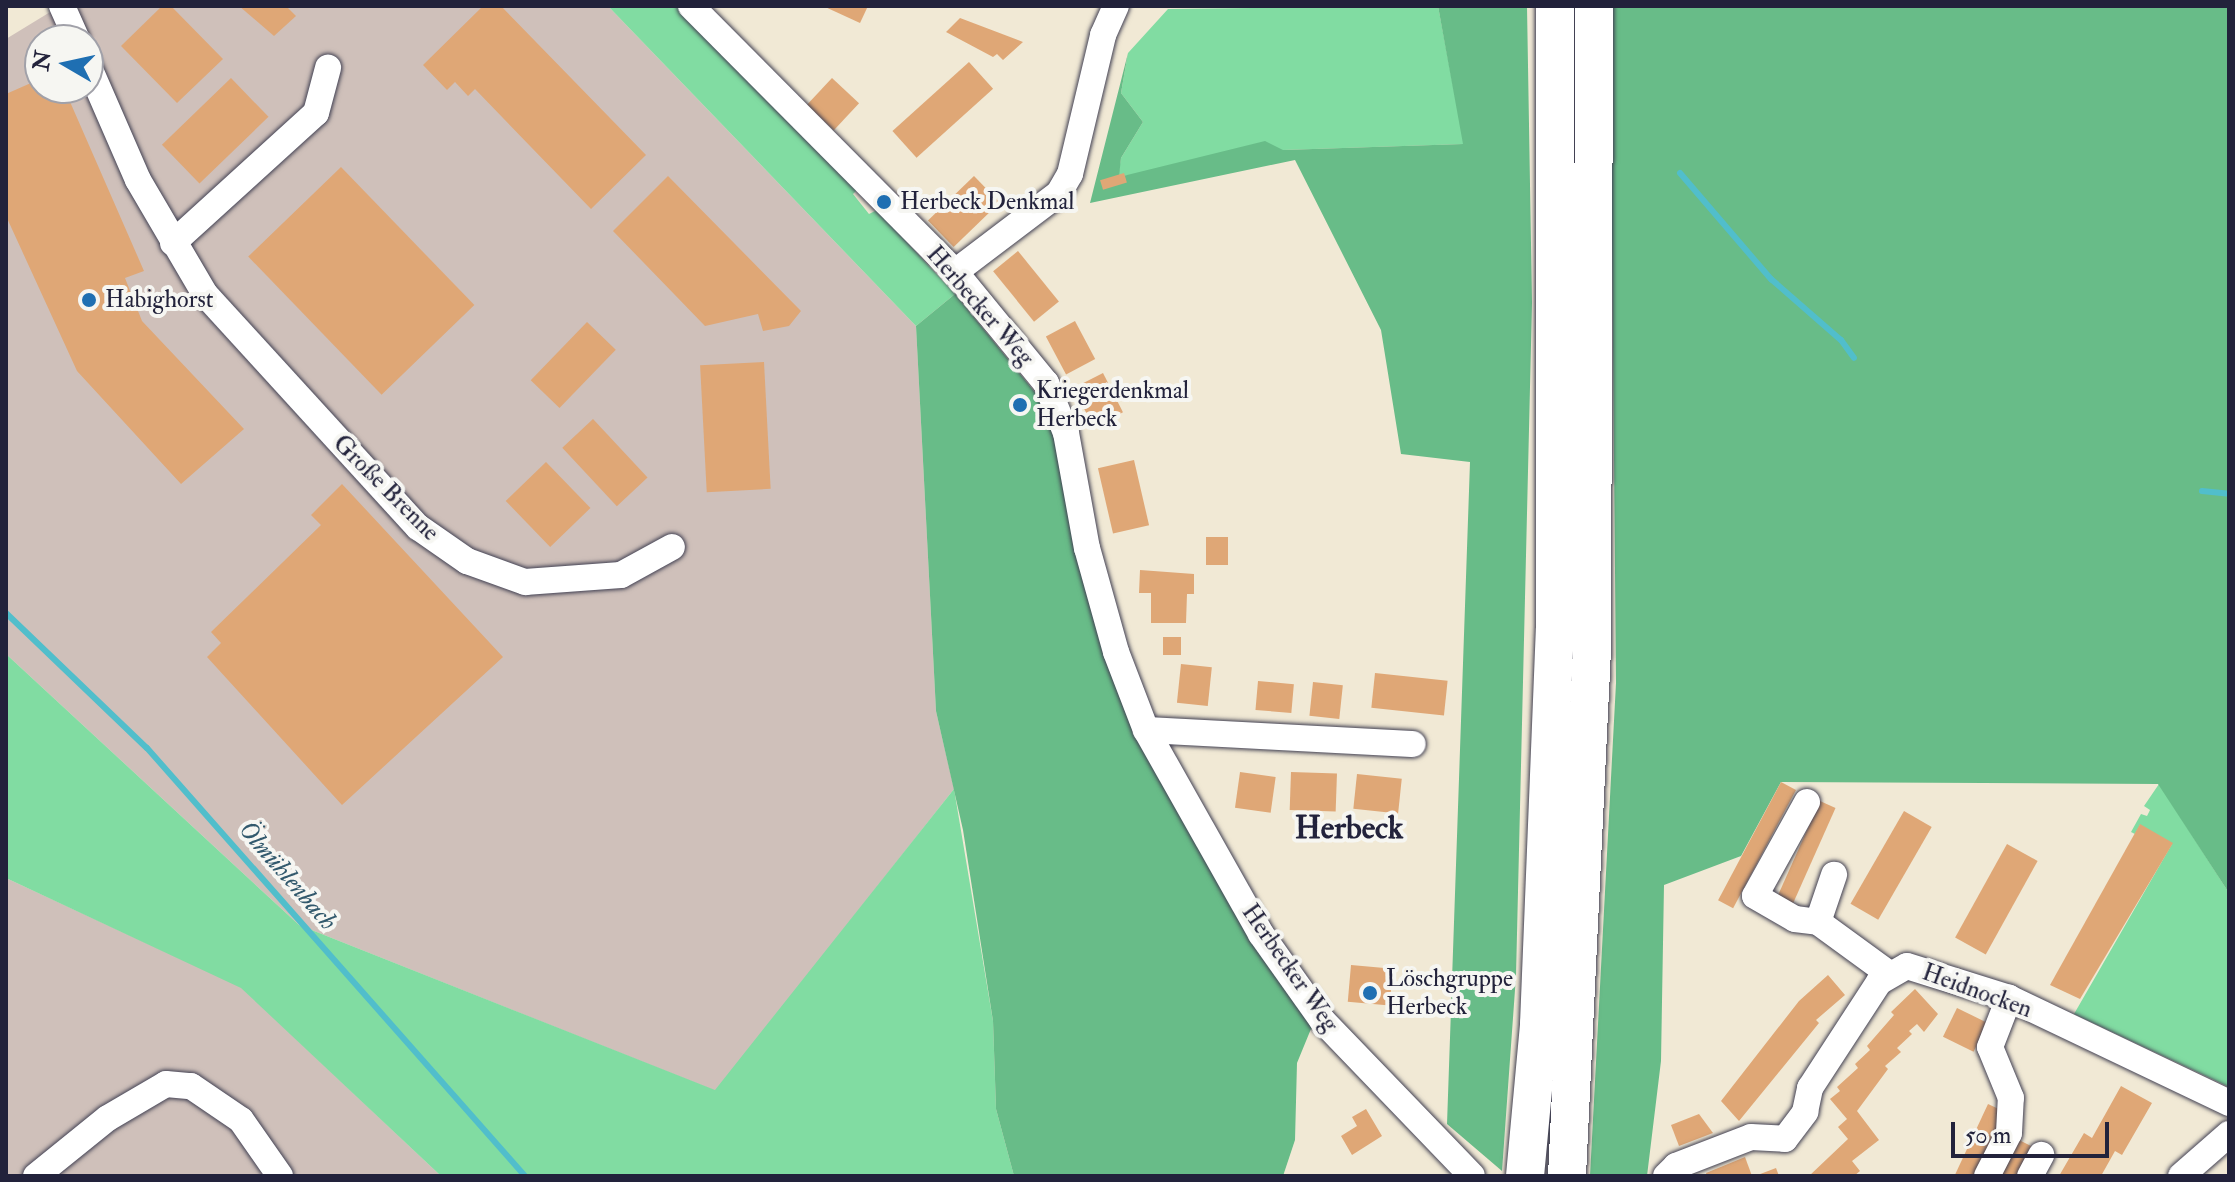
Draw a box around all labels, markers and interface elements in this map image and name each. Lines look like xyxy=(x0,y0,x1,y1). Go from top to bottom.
north arrow xyxy=(24,24,104,104)
text: N xyxy=(27,49,58,72)
place label: Herbeck Denkmal xyxy=(900,188,1074,216)
marker: Herbeck Denkmal xyxy=(875,193,893,211)
street label: Herbecker Weg xyxy=(920,240,1040,372)
place label: Habighorst xyxy=(105,286,214,314)
marker: Habighorst xyxy=(80,291,98,309)
place label: Kriegerdenkmal Herbeck xyxy=(1036,377,1189,433)
marker: Kriegerdenkmal Herbeck xyxy=(1011,396,1029,414)
street label: Große Brenne xyxy=(327,429,445,547)
district label: Herbeck xyxy=(1295,809,1403,847)
water label: Ölmühlenbach xyxy=(231,815,343,937)
street label: Herbecker Weg xyxy=(1235,899,1345,1037)
street label: Heidnocken xyxy=(1918,958,2036,1024)
place label: Löschgruppe Herbeck xyxy=(1386,965,1513,1021)
marker: Löschgruppe Herbeck xyxy=(1361,984,1379,1002)
scale bar xyxy=(1955,1106,2113,1156)
text: 50 m xyxy=(1965,1120,2011,1151)

